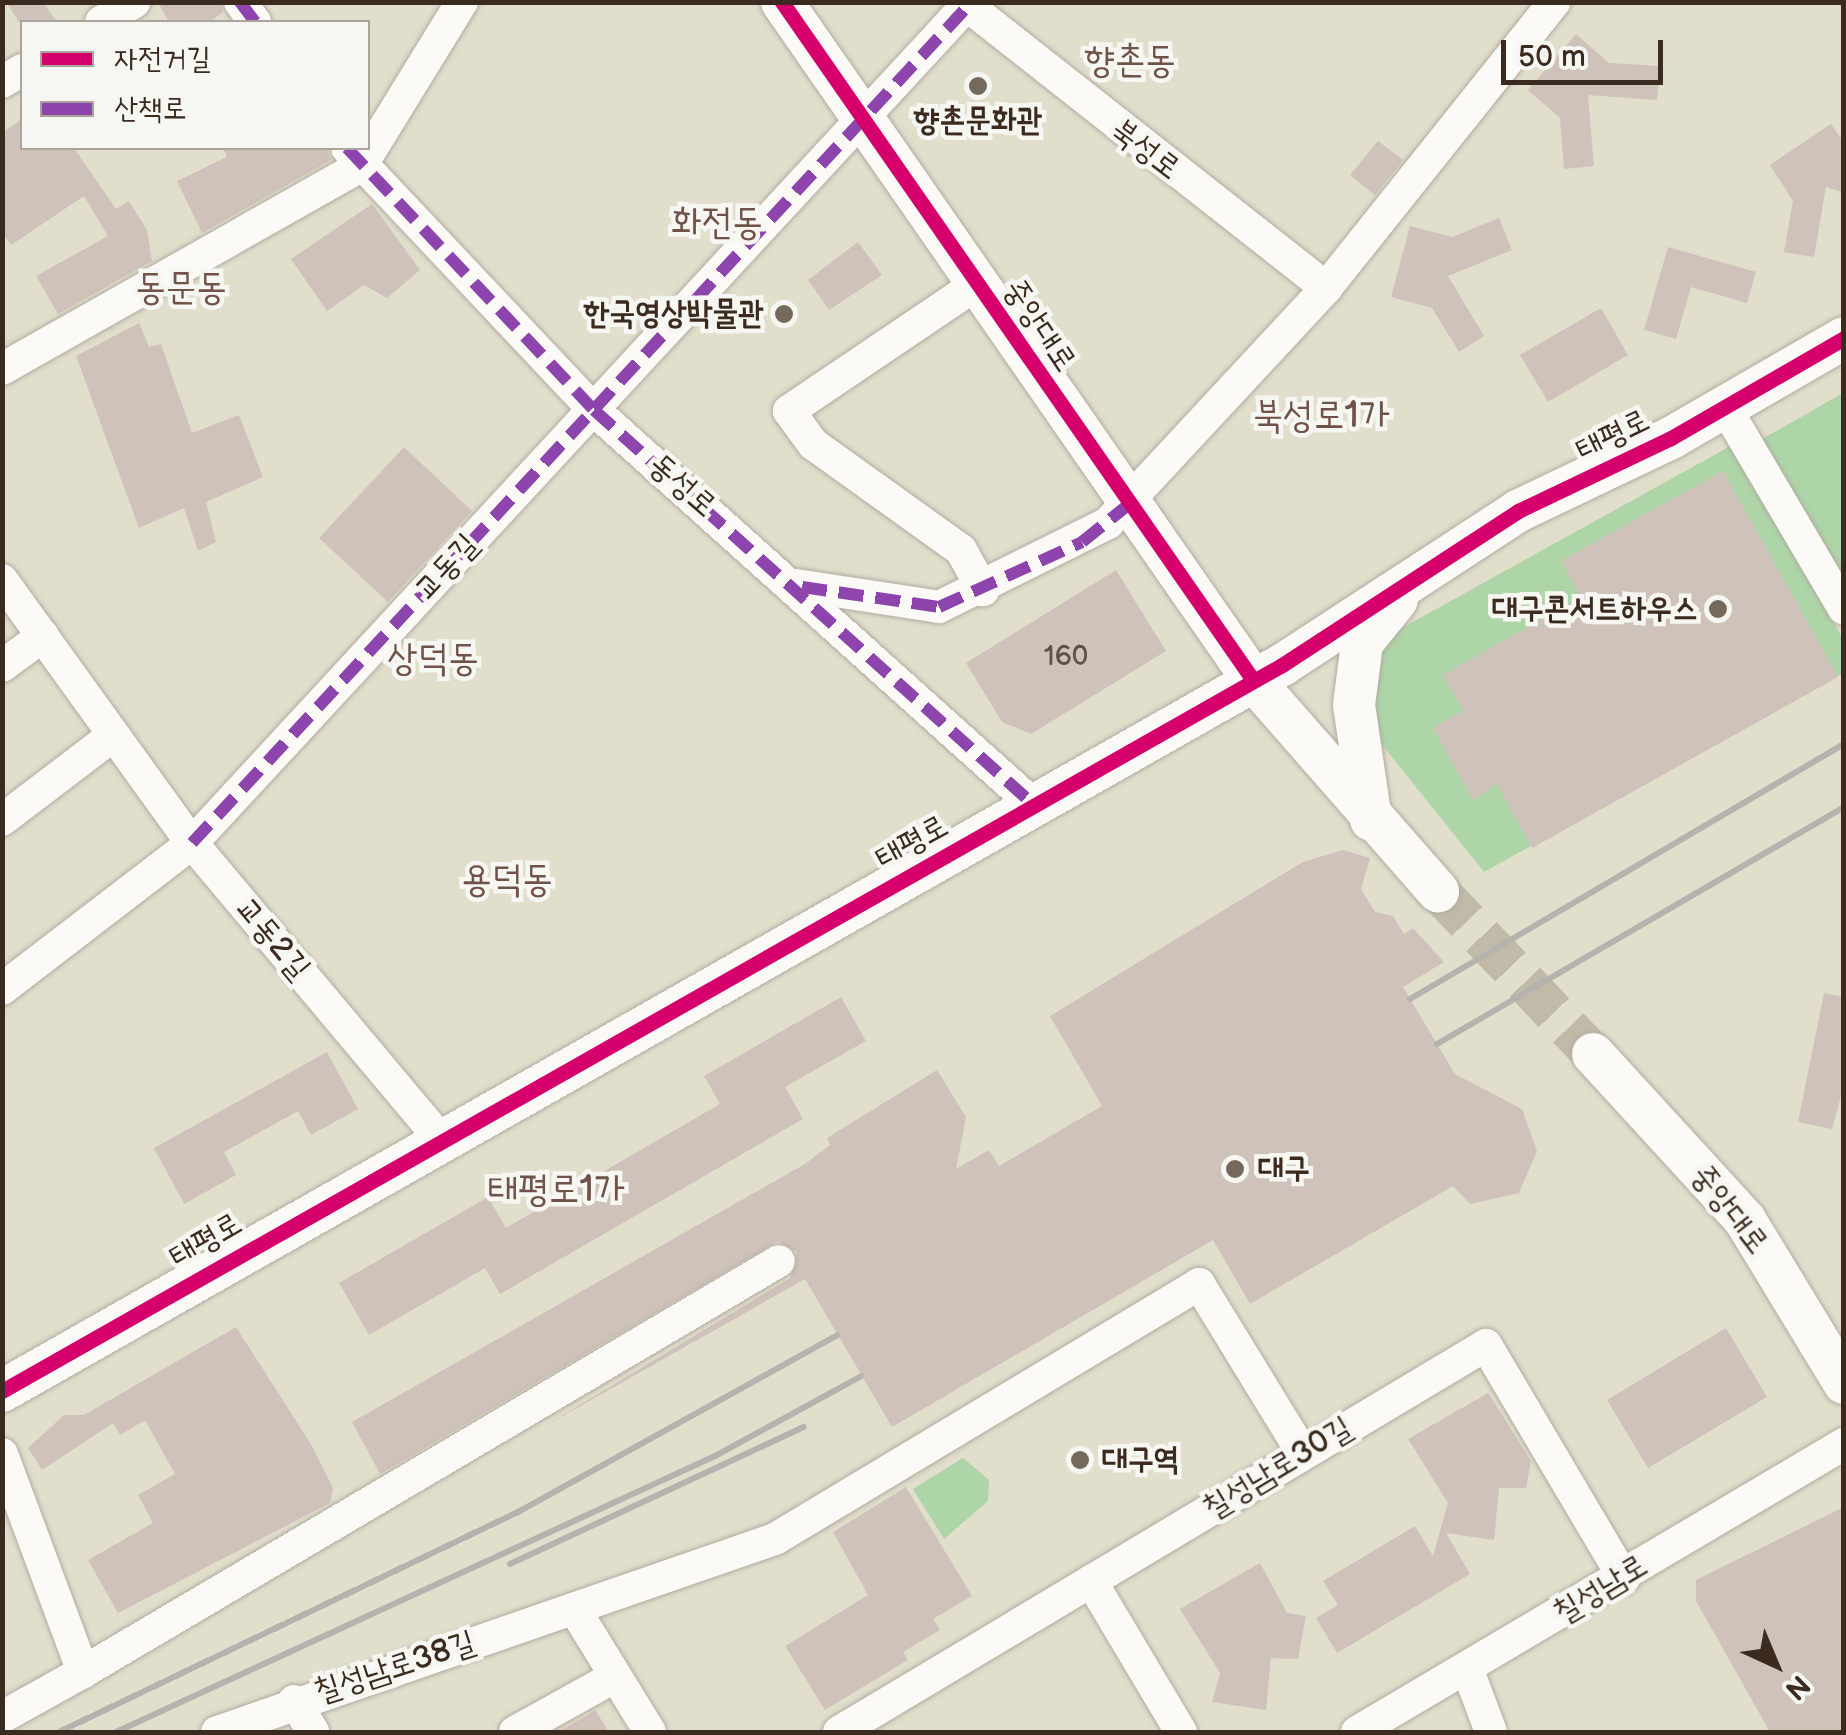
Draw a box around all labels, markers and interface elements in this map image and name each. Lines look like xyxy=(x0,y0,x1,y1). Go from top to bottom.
legend xyxy=(20,20,370,150)
scale bar xyxy=(1506,20,1668,82)
district label: 향촌동 xyxy=(1084,38,1176,84)
text: 50 m xyxy=(1518,39,1586,75)
text: 자전거길 xyxy=(114,41,211,77)
marker: 향촌문화관 xyxy=(967,75,989,97)
text: 산책로 xyxy=(114,91,186,127)
place label: 향촌문화관 xyxy=(914,102,1042,140)
street label: 북성로 xyxy=(1103,111,1187,189)
district label: 화전동 xyxy=(671,200,763,246)
district label: 동문동 xyxy=(135,265,227,311)
street label: 중앙대로 xyxy=(994,273,1084,379)
place label: 한국영상박물관 xyxy=(584,295,764,333)
marker: 한국영상박물관 xyxy=(773,303,795,325)
district label: 북성로1가 xyxy=(1252,393,1390,439)
street label: 태평로 xyxy=(1570,402,1656,470)
street label: 동성로 xyxy=(640,446,724,526)
street label: 교동길 xyxy=(407,527,487,609)
place label: 대구콘서트하우스 xyxy=(1492,590,1698,628)
marker: 대구콘서트하우스 xyxy=(1707,598,1729,620)
district label: 상덕동 xyxy=(387,636,479,682)
house number: 160 xyxy=(1044,640,1088,674)
street label: 태평로 xyxy=(869,807,955,879)
district label: 용덕동 xyxy=(461,857,553,903)
street label: 교동2길 xyxy=(226,890,318,988)
place label: 대구 xyxy=(1258,1150,1310,1188)
marker: 대구 xyxy=(1222,1156,1248,1182)
street label: 중앙대로 xyxy=(1682,1158,1776,1262)
district label: 태평로1가 xyxy=(487,1167,625,1213)
street label: 태평로 xyxy=(163,1205,249,1277)
street label: 칠성남로30길 xyxy=(1196,1409,1360,1529)
place label: 대구역 xyxy=(1102,1441,1179,1479)
marker: 대구역 xyxy=(1067,1447,1093,1473)
street label: 칠성남로 xyxy=(1547,1547,1655,1633)
north arrow xyxy=(1726,1615,1826,1715)
street label: 칠성남로38길 xyxy=(310,1624,480,1712)
text: N xyxy=(1778,1668,1816,1706)

